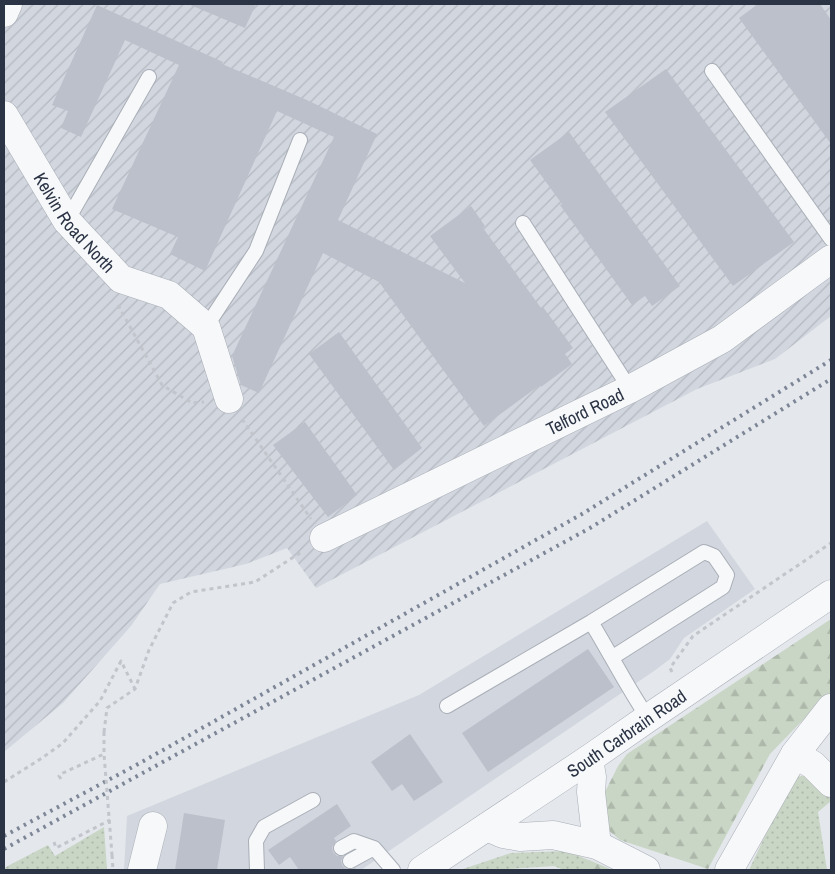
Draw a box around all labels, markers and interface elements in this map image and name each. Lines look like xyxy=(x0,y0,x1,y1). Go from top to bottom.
street label: Kelvin Road North xyxy=(28,168,121,278)
street label: Telford Road xyxy=(542,381,628,441)
street label: South Carbrain Road xyxy=(562,683,691,783)

